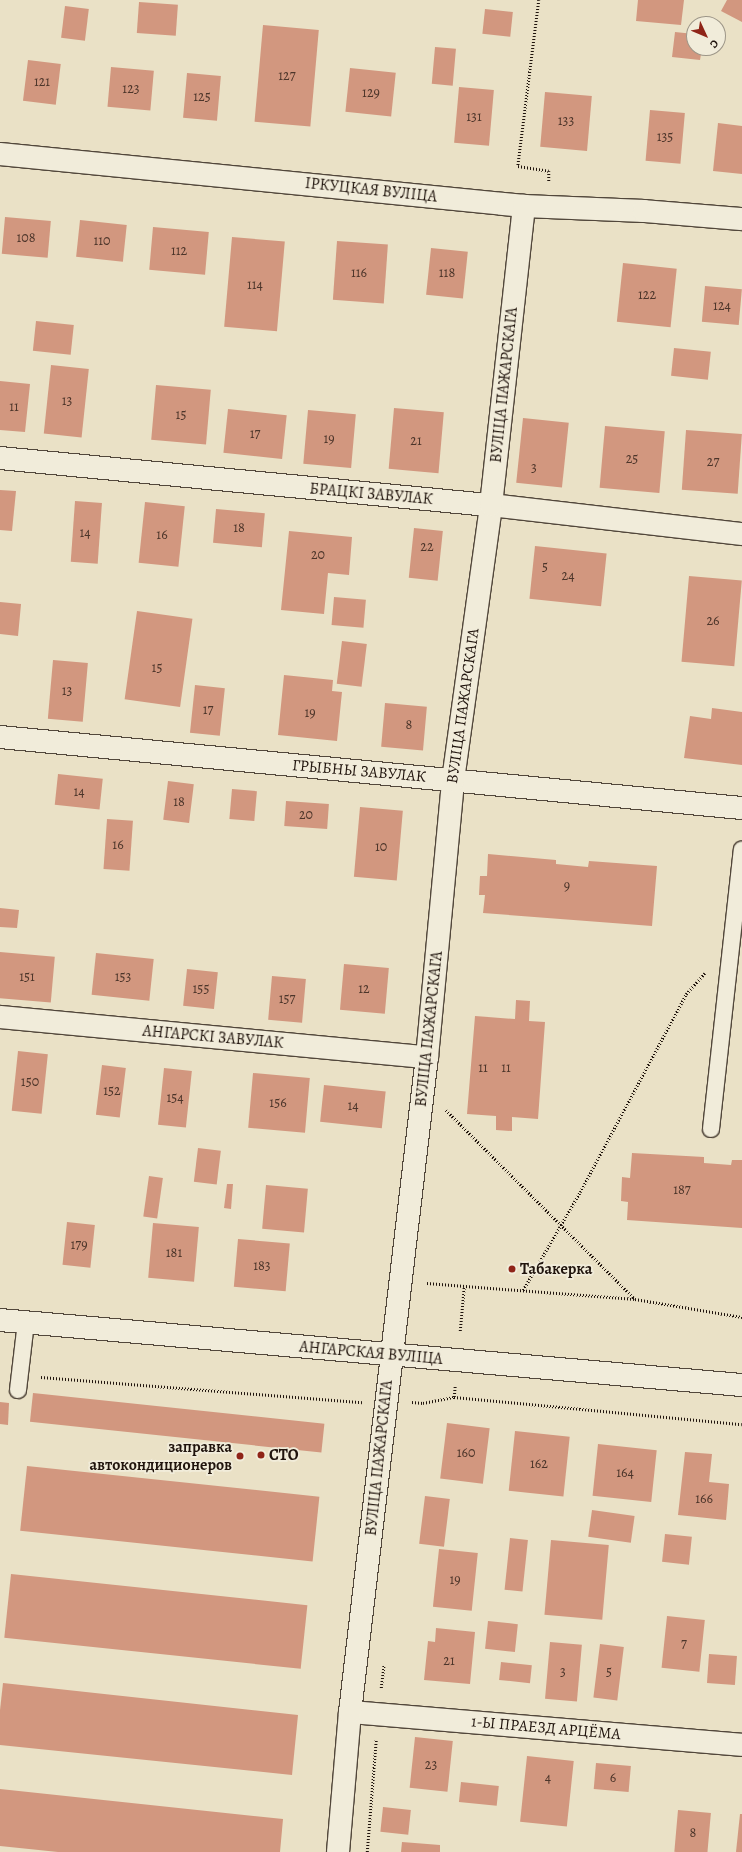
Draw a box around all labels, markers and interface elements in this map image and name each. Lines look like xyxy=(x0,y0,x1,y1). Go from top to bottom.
north arrow xyxy=(686,16,726,56)
text: С xyxy=(707,36,722,52)
house number: 127 xyxy=(278,68,296,84)
house number: 121 xyxy=(34,74,50,90)
house number: 123 xyxy=(122,81,140,97)
house number: 129 xyxy=(362,85,380,101)
house number: 125 xyxy=(193,89,211,105)
house number: 131 xyxy=(466,109,482,125)
house number: 133 xyxy=(558,113,574,129)
house number: 135 xyxy=(657,129,673,145)
street label: ІРКУЦКАЯ ВУЛІЦА xyxy=(304,174,438,206)
house number: 108 xyxy=(16,230,36,246)
house number: 110 xyxy=(93,233,111,249)
house number: 112 xyxy=(171,243,187,259)
house number: 116 xyxy=(351,265,367,281)
house number: 118 xyxy=(439,265,455,281)
house number: 114 xyxy=(247,277,263,293)
house number: 122 xyxy=(638,287,656,303)
house number: 124 xyxy=(713,298,731,314)
street label: ВУЛІЦА ПАЖАРСКАГА xyxy=(486,306,522,464)
house number: 13 xyxy=(62,393,72,409)
house number: 11 xyxy=(9,399,19,415)
house number: 15 xyxy=(176,407,186,423)
house number: 17 xyxy=(250,426,260,442)
house number: 19 xyxy=(323,431,335,447)
house number: 21 xyxy=(410,433,422,449)
house number: 25 xyxy=(626,451,638,467)
house number: 27 xyxy=(707,454,719,470)
house number: 3 xyxy=(531,460,537,476)
street label: БРАЦКІ ЗАВУЛАК xyxy=(309,479,433,509)
house number: 18 xyxy=(233,520,245,536)
house number: 14 xyxy=(79,525,91,541)
house number: 16 xyxy=(156,527,168,543)
house number: 22 xyxy=(420,539,434,555)
house number: 20 xyxy=(311,547,325,563)
house number: 5 xyxy=(542,559,548,575)
house number: 24 xyxy=(562,568,574,584)
house number: 26 xyxy=(706,613,720,629)
street label: ВУЛІЦА ПАЖАРСКАГА xyxy=(443,627,483,785)
house number: 15 xyxy=(152,660,162,676)
house number: 13 xyxy=(62,683,72,699)
house number: 17 xyxy=(203,702,213,718)
house number: 19 xyxy=(304,705,316,721)
house number: 8 xyxy=(406,717,412,733)
street label: ГРЫБНЫ ЗАВУЛАК xyxy=(291,756,427,786)
house number: 14 xyxy=(73,784,85,800)
house number: 18 xyxy=(173,794,185,810)
house number: 20 xyxy=(299,807,313,823)
house number: 16 xyxy=(112,837,124,853)
house number: 10 xyxy=(375,839,387,855)
house number: 9 xyxy=(564,878,570,894)
street label: ВУЛІЦА ПАЖАРСКАГА xyxy=(411,950,447,1108)
house number: 151 xyxy=(19,969,35,985)
house number: 153 xyxy=(115,969,131,985)
house number: 155 xyxy=(193,981,209,997)
house number: 12 xyxy=(358,981,370,997)
house number: 157 xyxy=(279,991,295,1007)
street label: АНГАРСКІ ЗАВУЛАК xyxy=(142,1021,284,1053)
house number: 11 xyxy=(478,1060,488,1076)
house number: 11 xyxy=(501,1060,511,1076)
house number: 150 xyxy=(21,1074,39,1090)
house number: 152 xyxy=(103,1083,121,1099)
house number: 154 xyxy=(166,1090,184,1106)
house number: 156 xyxy=(269,1095,287,1111)
house number: 14 xyxy=(347,1098,359,1114)
house number: 187 xyxy=(673,1182,691,1198)
house number: 179 xyxy=(70,1237,88,1253)
house number: 181 xyxy=(166,1245,182,1261)
house number: 183 xyxy=(253,1258,271,1274)
place label: Табакерка xyxy=(520,1259,592,1279)
marker: Табакерка xyxy=(507,1264,517,1274)
street label: АНГАРСКАЯ ВУЛІЦА xyxy=(298,1337,444,1369)
street label: ВУЛІЦА ПАЖАРСКАГА xyxy=(361,1379,397,1537)
place label: заправка автокондиционеров xyxy=(89,1437,232,1475)
place label: СТО xyxy=(269,1445,299,1465)
house number: 160 xyxy=(457,1445,475,1461)
marker: СТО xyxy=(256,1450,266,1460)
marker: заправка автокондиционеров xyxy=(235,1451,245,1461)
house number: 162 xyxy=(530,1456,548,1472)
house number: 164 xyxy=(616,1465,634,1481)
house number: 166 xyxy=(695,1491,713,1507)
house number: 19 xyxy=(449,1572,461,1588)
house number: 7 xyxy=(681,1636,687,1652)
house number: 21 xyxy=(443,1653,455,1669)
house number: 3 xyxy=(560,1664,566,1680)
house number: 5 xyxy=(606,1664,612,1680)
street label: 1-Ы ПРАЕЗД АРЦЁМА xyxy=(470,1712,622,1744)
house number: 23 xyxy=(425,1757,437,1773)
house number: 4 xyxy=(545,1770,551,1786)
house number: 6 xyxy=(610,1770,616,1786)
house number: 8 xyxy=(690,1825,696,1841)

